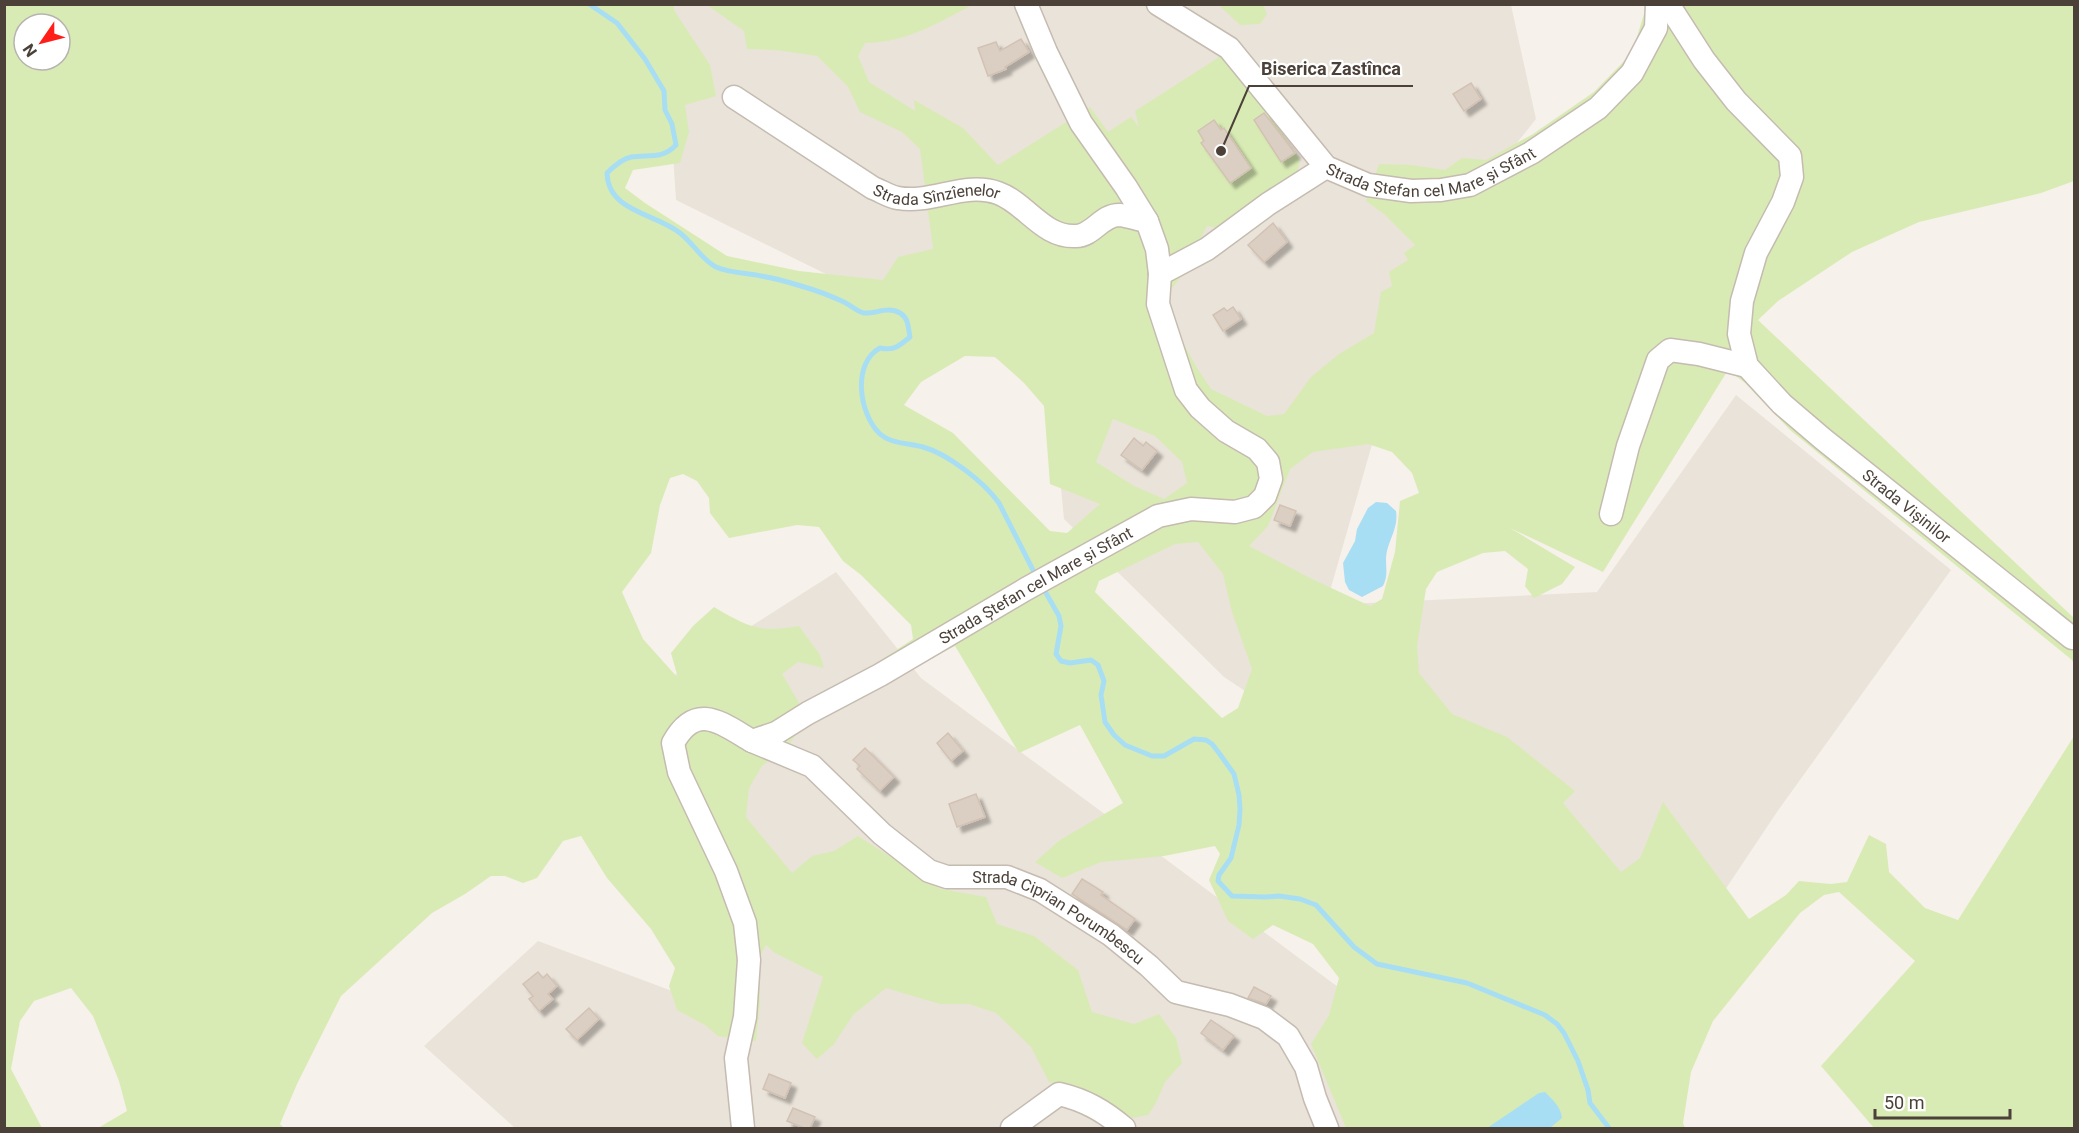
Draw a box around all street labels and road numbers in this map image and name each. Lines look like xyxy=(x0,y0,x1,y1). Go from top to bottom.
street label: Strada Ștefan cel Mare și Sfânt xyxy=(1323,144,1539,201)
street label: Strada Sînzîenelor xyxy=(870,180,1003,209)
street label: Strada Vișinilor xyxy=(1859,465,1955,548)
street label: Strada Ștefan cel Mare și Sfânt xyxy=(936,523,1136,648)
street label: Strada Ciprian Porumbescu xyxy=(972,868,1148,968)

